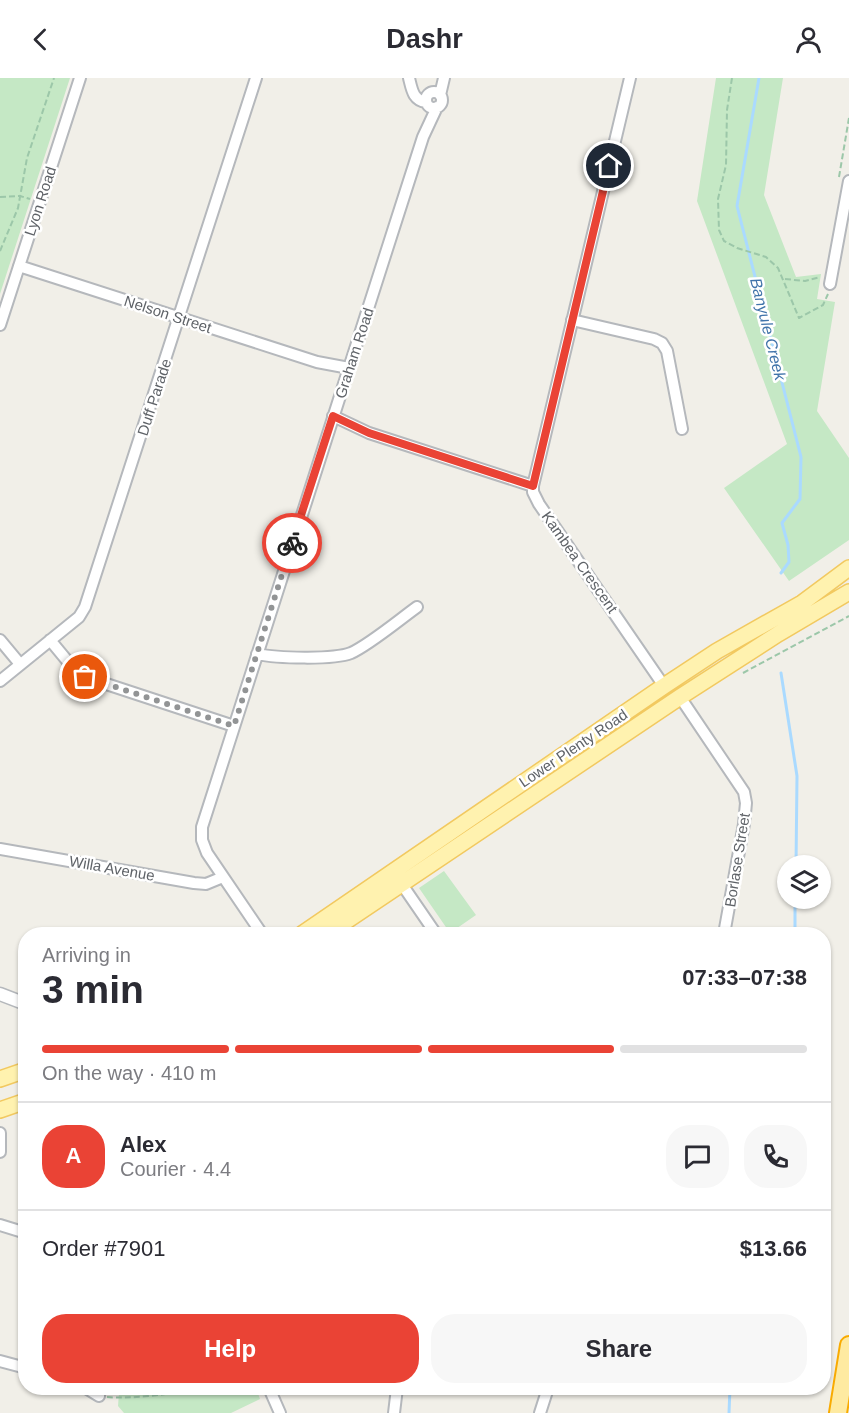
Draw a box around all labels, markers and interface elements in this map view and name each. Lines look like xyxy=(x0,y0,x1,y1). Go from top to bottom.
icon: back xyxy=(24,23,57,56)
icon: person xyxy=(792,23,825,56)
text: Dashr xyxy=(386,24,463,54)
pin xyxy=(583,140,634,191)
icon: home xyxy=(592,149,625,182)
street label: Lyon Road xyxy=(21,164,59,238)
water label: Banyule Creek xyxy=(747,276,789,383)
street label: Nelson Street xyxy=(122,292,215,336)
street label: Graham Road xyxy=(331,306,377,400)
street label: Duff Parade xyxy=(134,356,174,438)
street label: Kambea Crescent xyxy=(539,508,622,617)
courier xyxy=(262,513,322,573)
icon: bike xyxy=(276,527,309,560)
pin xyxy=(59,651,110,702)
icon: bag xyxy=(68,660,101,693)
street label: Lower Plenty Road xyxy=(516,706,630,790)
street label: Borlase Street xyxy=(721,811,753,908)
street label: Willa Avenue xyxy=(68,852,156,884)
map controls xyxy=(777,855,831,909)
button: layers xyxy=(777,855,831,909)
text: Arriving in xyxy=(42,944,131,966)
text: 07:33–07:38 xyxy=(682,965,807,990)
text: 3 min xyxy=(42,968,144,1011)
text: On the way · 410 m xyxy=(42,1062,217,1084)
button: chat xyxy=(666,1125,729,1188)
button: phone xyxy=(744,1125,807,1188)
text: Alex xyxy=(120,1132,166,1157)
text: A xyxy=(66,1143,81,1168)
text: Courier · 4.4 xyxy=(120,1158,231,1180)
text: Order #7901 xyxy=(42,1236,166,1261)
text: $13.66 xyxy=(740,1236,807,1261)
button: Help xyxy=(42,1314,419,1383)
button: Share xyxy=(431,1314,807,1383)

